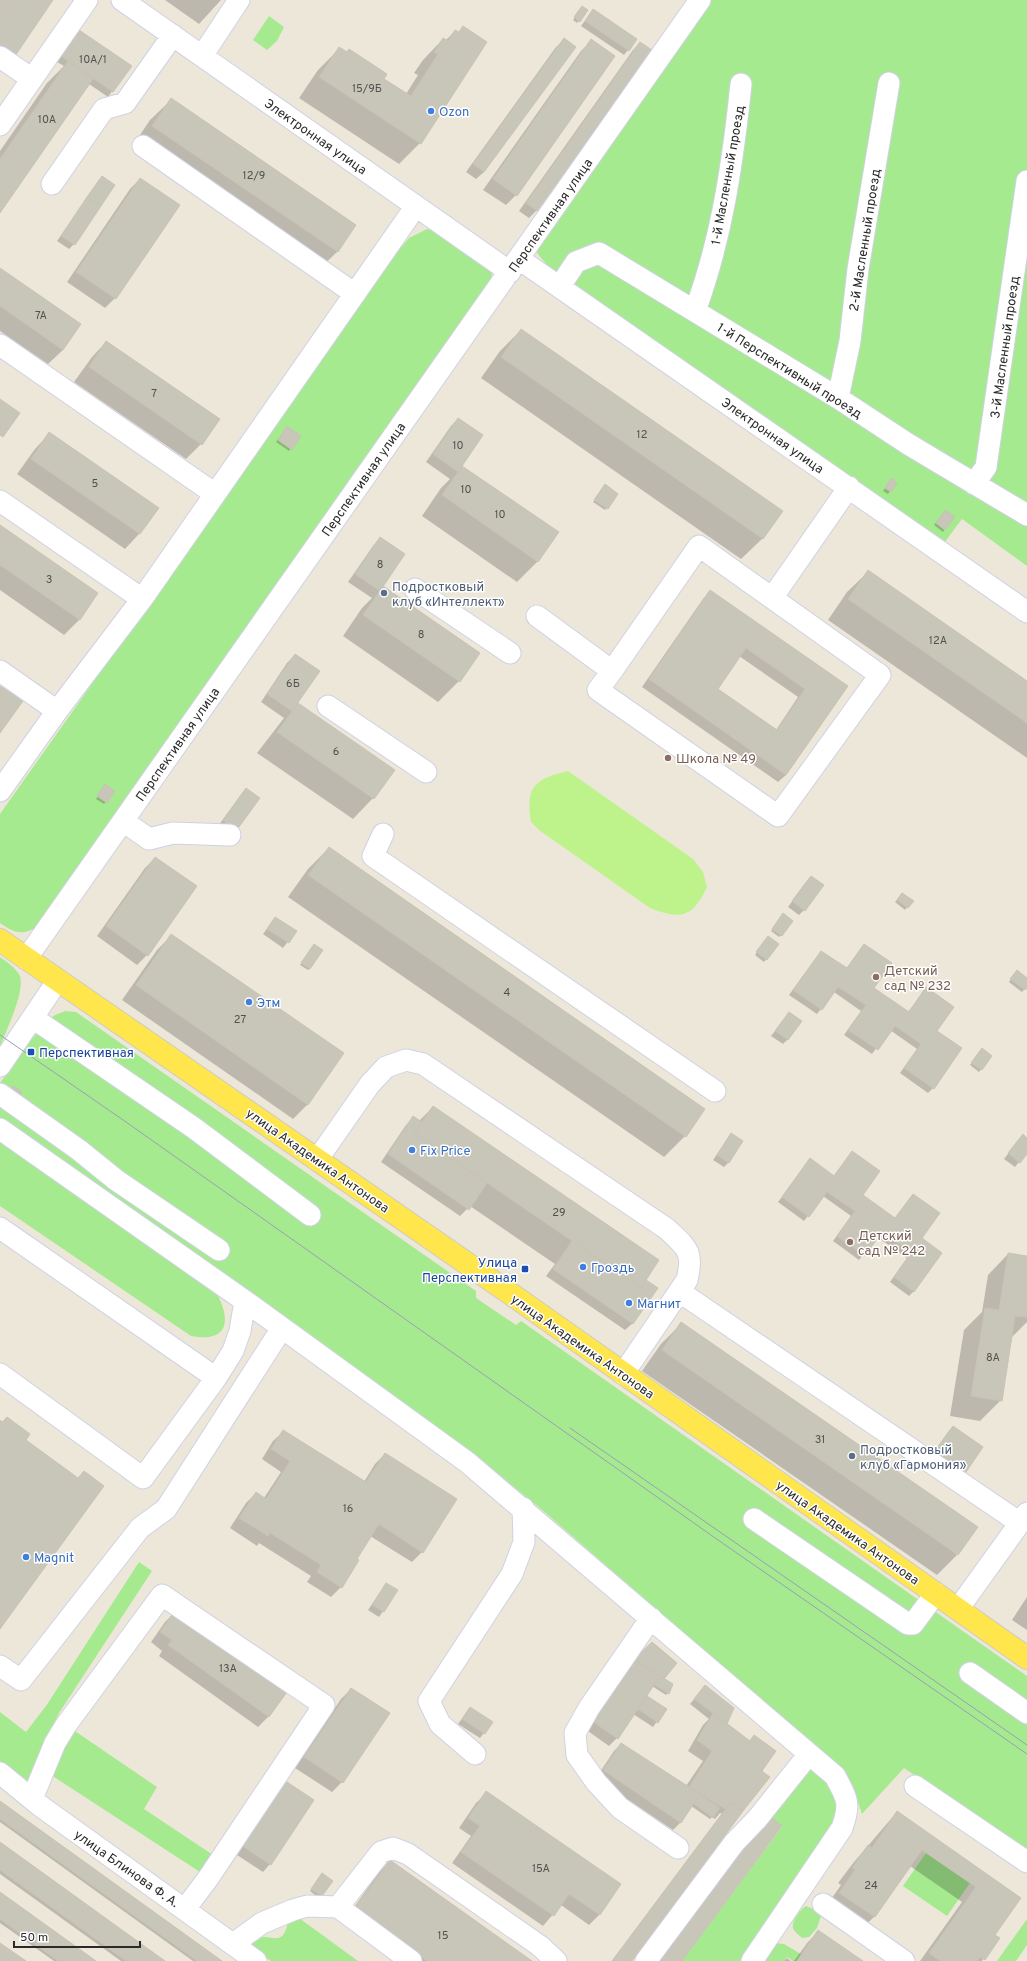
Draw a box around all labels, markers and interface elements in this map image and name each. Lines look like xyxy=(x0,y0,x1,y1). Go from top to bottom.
house number: 10А/1 xyxy=(79,53,107,67)
house number: 15/9Б xyxy=(352,82,382,96)
street label: Электронная улица xyxy=(261,96,369,179)
street label: 1-й Масленный проезд xyxy=(709,104,749,246)
place label: Ozon xyxy=(439,105,469,121)
marker: Ozon xyxy=(426,106,436,116)
house number: 10А xyxy=(38,113,56,127)
street label: Перспективная улица xyxy=(506,156,597,276)
street label: 2-й Масленный проезд xyxy=(847,168,885,313)
house number: 12/9 xyxy=(243,169,265,183)
street label: 3-й Масленный проезд xyxy=(988,275,1024,420)
house number: 7А xyxy=(35,309,47,323)
street label: 1-й Перспективный проезд xyxy=(713,320,865,423)
house number: 7 xyxy=(151,387,157,401)
street label: Электронная улица xyxy=(718,395,826,478)
street label: Перспективная улица xyxy=(319,420,410,540)
house number: 12 xyxy=(637,428,647,442)
house number: 10 xyxy=(452,439,464,453)
house number: 5 xyxy=(92,477,99,491)
house number: 10 xyxy=(460,483,472,497)
house number: 10 xyxy=(494,508,506,522)
house number: 8 xyxy=(377,558,383,572)
house number: 3 xyxy=(46,573,52,587)
place label: Подростковый клуб «Интеллект» xyxy=(392,580,505,611)
marker: Подростковый клуб «Интеллект» xyxy=(379,588,389,598)
house number: 8 xyxy=(418,628,424,642)
house number: 12А xyxy=(929,634,947,648)
house number: 6Б xyxy=(286,677,300,691)
street label: Перспективная улица xyxy=(133,685,224,805)
house number: 6 xyxy=(333,745,339,759)
place label: Школа № 49 xyxy=(676,752,756,768)
marker: Школа № 49 xyxy=(663,753,673,763)
place label: Детский сад № 232 xyxy=(884,964,951,995)
marker: Детский сад № 232 xyxy=(871,972,881,982)
house number: 4 xyxy=(504,986,511,1000)
place label: Этм xyxy=(257,996,280,1012)
marker: Этм xyxy=(244,997,254,1007)
house number: 27 xyxy=(234,1013,246,1027)
place label: Перспективная xyxy=(39,1046,134,1062)
marker: Перспективная xyxy=(26,1047,36,1057)
street label: улица Академика Антонова xyxy=(242,1106,392,1217)
place label: Fix Price xyxy=(420,1144,470,1160)
marker: Fix Price xyxy=(407,1145,417,1155)
house number: 29 xyxy=(552,1206,566,1220)
place label: Детский сад № 242 xyxy=(858,1229,925,1260)
marker: Детский сад № 242 xyxy=(845,1237,855,1247)
place label: Улица Перспективная xyxy=(422,1256,517,1287)
place label: Гроздь xyxy=(591,1261,635,1277)
marker: Гроздь xyxy=(578,1262,588,1272)
marker: Улица Перспективная xyxy=(520,1264,530,1274)
street label: улица Академика Антонова xyxy=(507,1292,657,1403)
place label: Магнит xyxy=(637,1297,681,1313)
marker: Магнит xyxy=(624,1298,634,1308)
house number: 8А xyxy=(986,1351,1000,1365)
house number: 31 xyxy=(815,1433,825,1447)
place label: Подростковый клуб «Гармония» xyxy=(860,1443,967,1474)
marker: Подростковый клуб «Гармония» xyxy=(847,1451,857,1461)
street label: улица Академика Антонова xyxy=(772,1478,922,1589)
house number: 16 xyxy=(343,1502,353,1516)
place label: Magnit xyxy=(34,1551,74,1567)
marker: Magnit xyxy=(21,1552,31,1562)
house number: 13А xyxy=(219,1662,237,1676)
street label: улица Блинова Ф. А. xyxy=(70,1827,181,1912)
house number: 15А xyxy=(532,1862,550,1876)
house number: 24 xyxy=(864,1879,878,1893)
scale bar xyxy=(14,1923,140,1949)
house number: 15 xyxy=(438,1929,449,1943)
text: 50 m xyxy=(20,1930,48,1946)

